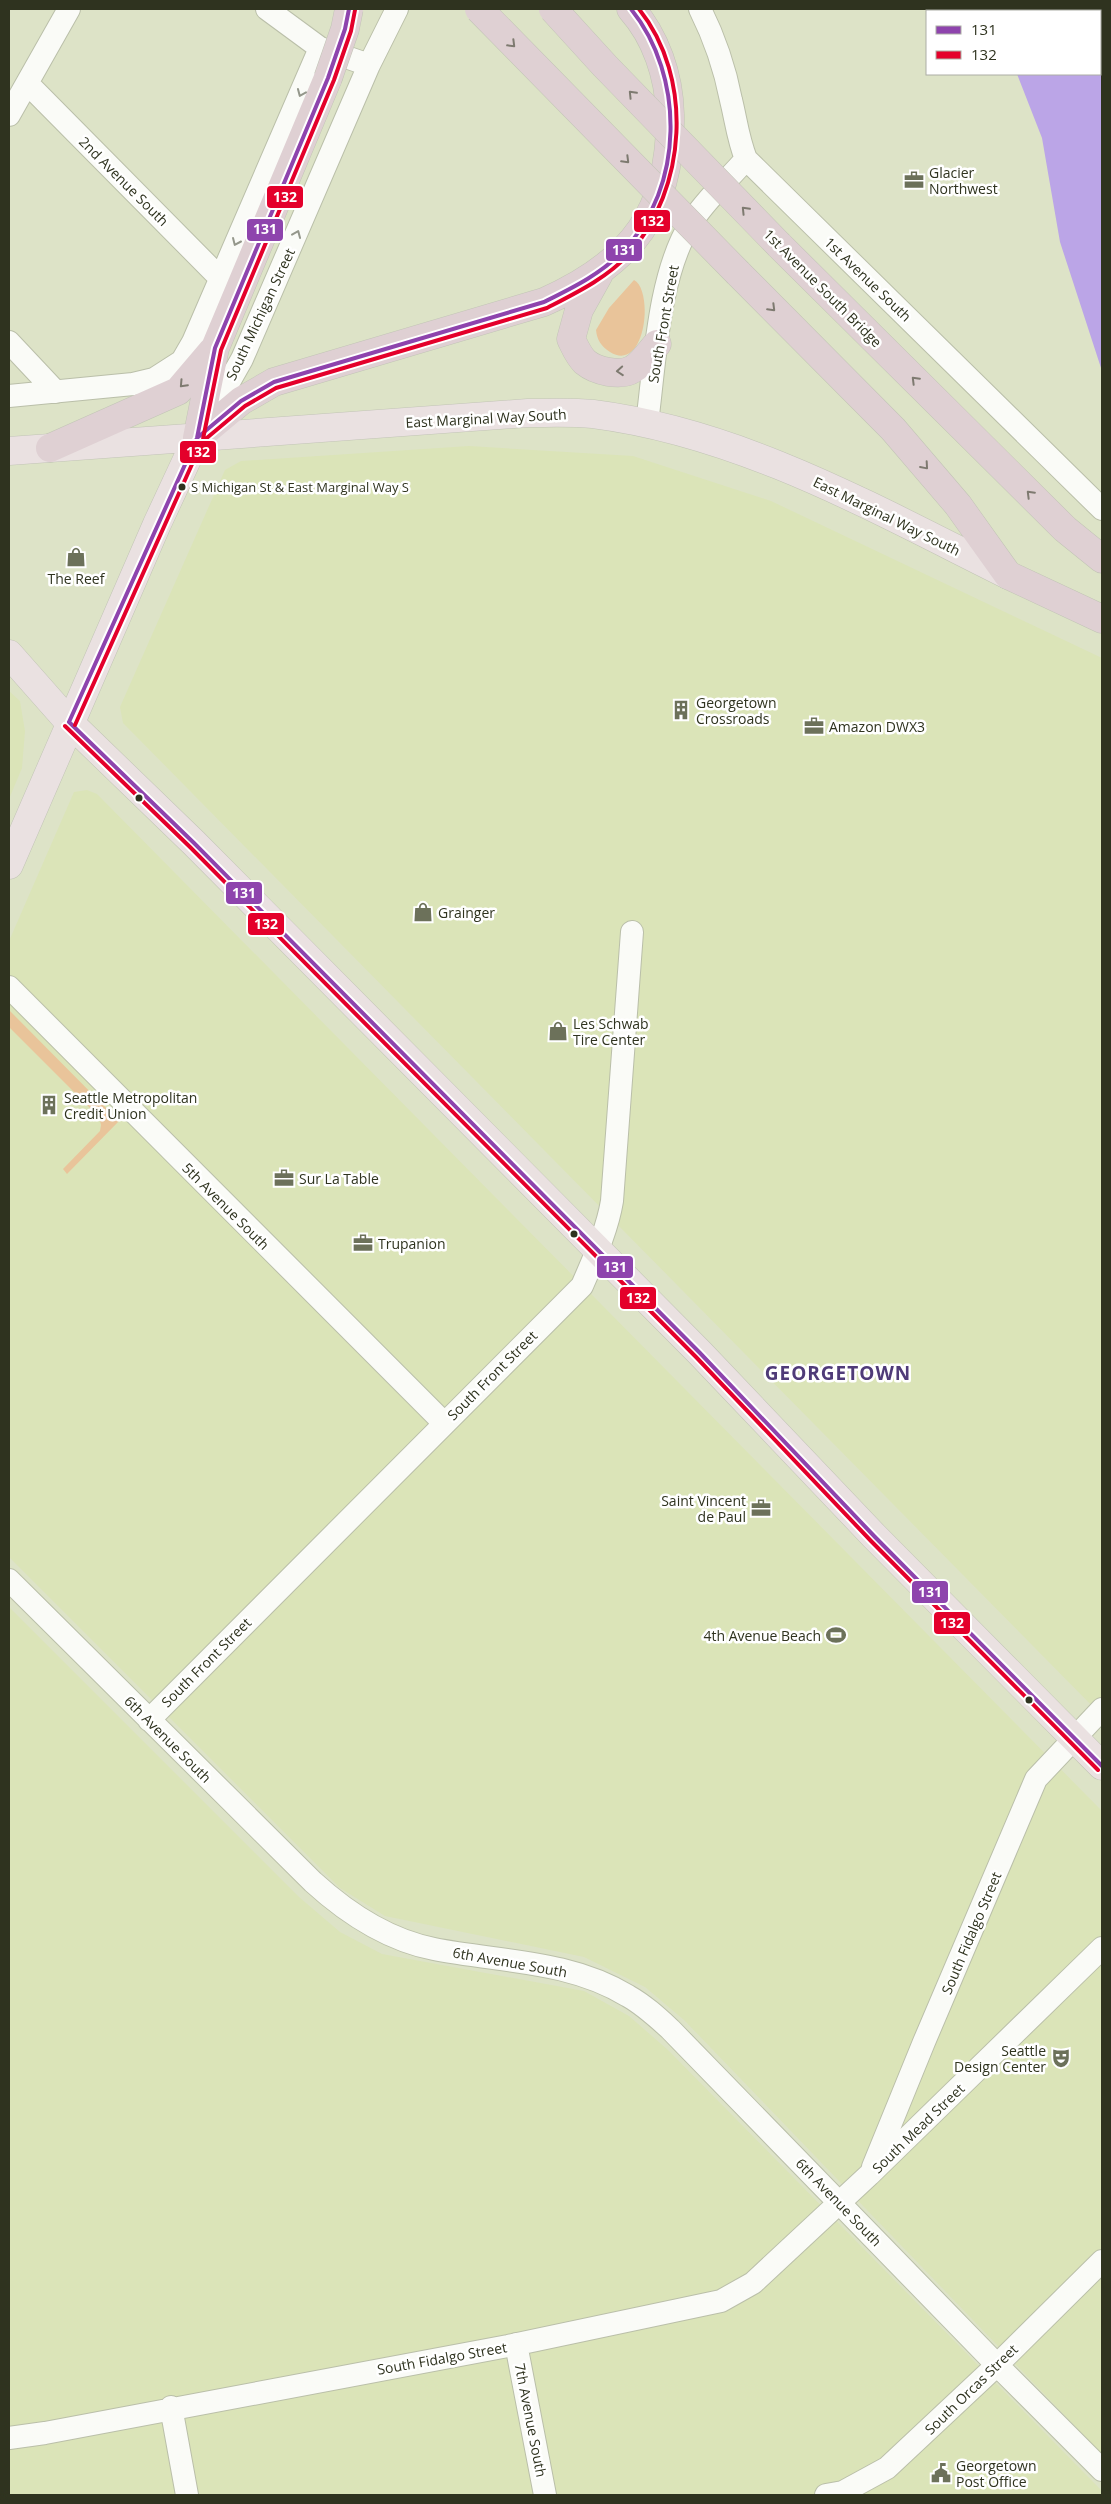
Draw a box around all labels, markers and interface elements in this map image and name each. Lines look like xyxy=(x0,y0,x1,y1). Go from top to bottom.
legend xyxy=(926,10,1101,75)
text: 131 xyxy=(971,19,997,39)
one-way arrow xyxy=(506,38,515,47)
text: 132 xyxy=(971,44,997,64)
one-way arrow xyxy=(296,88,307,97)
one-way arrow xyxy=(629,90,638,99)
street label: 2nd Avenue South xyxy=(75,132,173,230)
one-way arrow xyxy=(621,154,630,163)
place label: Glacier Northwest xyxy=(929,163,998,198)
office icon: Glacier Northwest xyxy=(903,169,925,191)
line badge: 132 xyxy=(266,185,304,209)
text: 132 xyxy=(273,187,297,206)
one-way arrow xyxy=(742,207,751,216)
line badge: 132 xyxy=(633,209,671,233)
text: 132 xyxy=(640,211,664,230)
line badge: 131 xyxy=(246,218,284,242)
text: 131 xyxy=(253,219,277,238)
street label: 1st Avenue South Bridge xyxy=(760,225,886,351)
one-way arrow xyxy=(290,230,301,239)
street label: 1st Avenue South xyxy=(820,233,916,325)
one-way arrow xyxy=(232,237,243,246)
line badge: 131 xyxy=(605,238,643,262)
text: 131 xyxy=(612,240,636,259)
street label: South Michigan Street xyxy=(221,245,299,383)
street label: South Front Street xyxy=(643,263,683,385)
one-way arrow xyxy=(766,302,775,311)
one-way arrow xyxy=(615,366,623,377)
one-way arrow xyxy=(912,377,921,386)
one-way arrow xyxy=(180,379,189,388)
street label: East Marginal Way South xyxy=(405,404,567,432)
line badge: 132 xyxy=(179,440,217,464)
text: 132 xyxy=(186,442,210,461)
one-way arrow xyxy=(919,461,928,470)
street label: East Marginal Way South xyxy=(810,472,964,560)
place label: S Michigan St & East Marginal Way S xyxy=(191,478,409,496)
marker: S Michigan St & East Marginal Way S xyxy=(177,482,187,492)
one-way arrow xyxy=(1027,491,1036,500)
shop icon: The Reef xyxy=(65,546,87,568)
place label: The Reef xyxy=(48,569,106,588)
place label: Georgetown Crossroads xyxy=(696,693,777,728)
building icon: Georgetown Crossroads xyxy=(670,699,692,721)
office icon: Amazon DWX3 xyxy=(803,715,825,737)
place label: Amazon DWX3 xyxy=(829,717,925,736)
unlabelled marker xyxy=(134,793,144,803)
line badge: 131 xyxy=(225,881,263,905)
text: 131 xyxy=(232,883,256,902)
shop icon: Grainger xyxy=(412,901,434,923)
place label: Grainger xyxy=(438,903,495,922)
line badge: 132 xyxy=(247,912,285,936)
text: 132 xyxy=(254,914,278,933)
place label: Les Schwab Tire Center xyxy=(573,1014,649,1049)
shop icon: Les Schwab Tire Center xyxy=(547,1020,569,1042)
place label: Seattle Metropolitan Credit Union xyxy=(64,1088,197,1123)
building icon: Seattle Metropolitan Credit Union xyxy=(38,1094,60,1116)
street label: 5th Avenue South xyxy=(178,1158,274,1254)
office icon: Sur La Table xyxy=(273,1167,295,1189)
place label: Sur La Table xyxy=(299,1169,379,1188)
unlabelled marker xyxy=(569,1229,579,1239)
office icon: Trupanion xyxy=(352,1232,374,1254)
place label: Trupanion xyxy=(378,1234,446,1253)
line badge: 131 xyxy=(596,1255,634,1279)
text: 131 xyxy=(603,1257,627,1276)
line badge: 132 xyxy=(619,1286,657,1310)
text: 132 xyxy=(626,1288,650,1307)
street label: South Front Street xyxy=(443,1326,541,1424)
district label: GEORGETOWN xyxy=(765,1360,911,1386)
place label: Saint Vincent de Paul xyxy=(661,1491,746,1526)
office icon: Saint Vincent de Paul xyxy=(750,1497,772,1519)
line badge: 131 xyxy=(911,1580,949,1604)
text: 131 xyxy=(918,1582,942,1601)
line badge: 132 xyxy=(933,1611,971,1635)
street label: South Front Street xyxy=(157,1613,255,1711)
text: 132 xyxy=(940,1613,964,1632)
sports icon: 4th Avenue Beach xyxy=(825,1624,847,1646)
place label: 4th Avenue Beach xyxy=(703,1626,821,1645)
street label: 6th Avenue South xyxy=(120,1691,216,1787)
unlabelled marker xyxy=(1024,1695,1034,1705)
street label: South Fidalgo Street xyxy=(937,1869,1005,1997)
street label: 6th Avenue South xyxy=(451,1943,569,1981)
place label: Seattle Design Center xyxy=(954,2041,1046,2076)
theatre icon: Seattle Design Center xyxy=(1050,2047,1072,2069)
street label: South Mead Street xyxy=(868,2079,968,2177)
street label: 6th Avenue South xyxy=(792,2154,886,2250)
street label: South Fidalgo Street xyxy=(376,2337,508,2379)
street label: South Orcas Street xyxy=(920,2340,1022,2438)
street label: 7th Avenue South xyxy=(511,2361,551,2479)
place label: Georgetown Post Office xyxy=(956,2456,1037,2491)
public building icon: Georgetown Post Office xyxy=(930,2462,952,2484)

